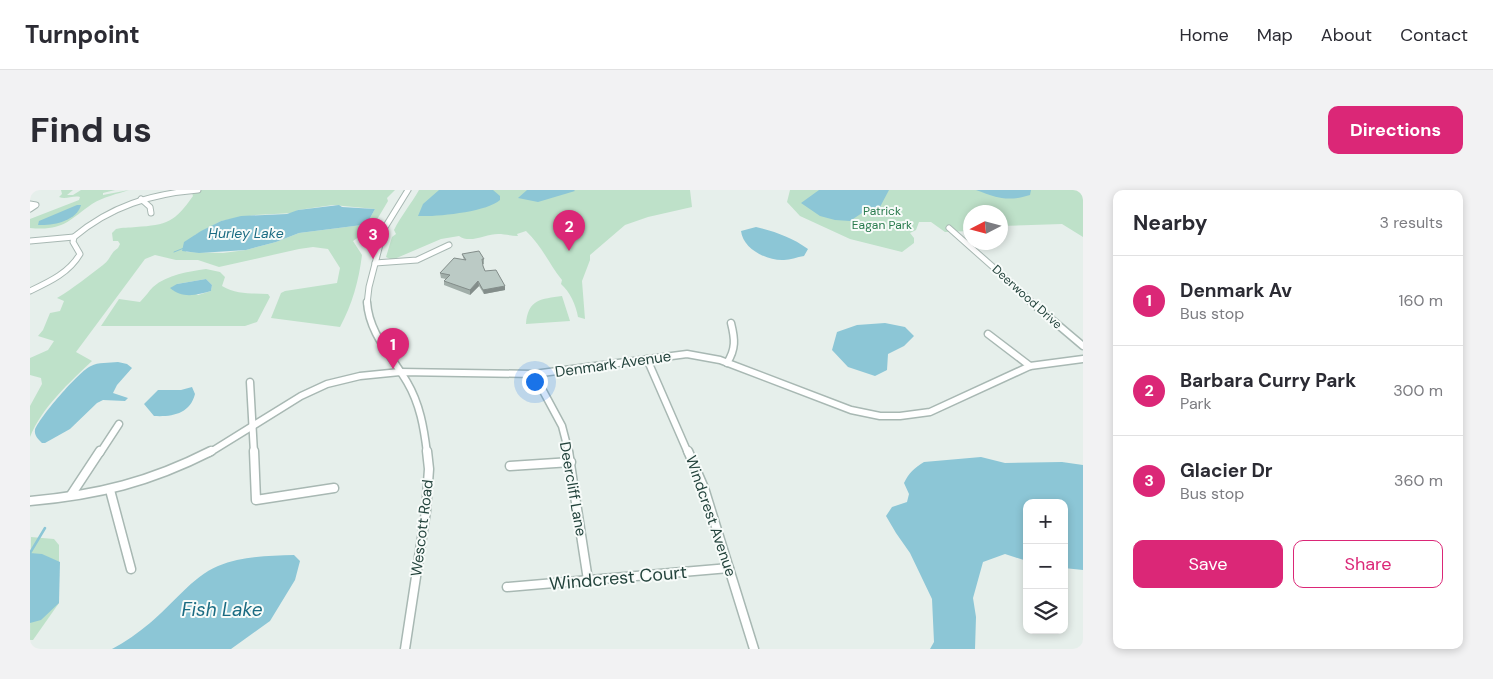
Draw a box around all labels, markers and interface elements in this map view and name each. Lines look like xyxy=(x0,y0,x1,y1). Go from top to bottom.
text: Turnpoint xyxy=(25,19,140,50)
text: Home xyxy=(1179,23,1229,47)
text: Map xyxy=(1257,23,1293,47)
text: About xyxy=(1321,23,1372,47)
text: Contact xyxy=(1400,23,1468,47)
button: Directions xyxy=(1328,106,1463,154)
text: Find us xyxy=(30,107,152,153)
park label: Patrick Eagan Park xyxy=(852,203,912,233)
north arrow xyxy=(963,205,1008,250)
text: Nearby xyxy=(1133,209,1207,237)
pin: 2 xyxy=(553,210,585,251)
text: 3 results xyxy=(1380,212,1443,233)
pin: 3 xyxy=(357,218,389,259)
water label: Hurley Lake xyxy=(208,224,284,242)
street label: Deerwood Drive xyxy=(989,261,1065,333)
text: Denmark Av xyxy=(1180,278,1292,303)
text: 1 xyxy=(1146,290,1152,311)
text: 160 m xyxy=(1399,290,1443,311)
text: Bus stop xyxy=(1180,303,1244,324)
pin: 1 xyxy=(377,328,409,369)
street label: Denmark Avenue xyxy=(554,346,672,382)
text: Barbara Curry Park xyxy=(1180,368,1356,393)
your location xyxy=(522,369,548,395)
text: 2 xyxy=(1144,380,1154,401)
text: 300 m xyxy=(1393,380,1443,401)
text: Park xyxy=(1180,393,1212,414)
street label: Deercliff Lane xyxy=(555,440,591,538)
street label: Windcrest Avenue xyxy=(681,453,741,579)
text: Glacier Dr xyxy=(1180,458,1273,483)
text: 3 xyxy=(1144,470,1154,491)
text: 360 m xyxy=(1394,470,1443,491)
street label: Wescott Road xyxy=(406,478,438,578)
text: Bus stop xyxy=(1180,483,1244,504)
map controls xyxy=(1023,499,1068,634)
button: + xyxy=(1023,499,1068,544)
button: Save xyxy=(1133,540,1283,588)
button: Share xyxy=(1293,540,1443,588)
button: − xyxy=(1023,544,1068,589)
street label: Windcrest Court xyxy=(548,560,688,596)
button: layers xyxy=(1023,589,1068,634)
water label: Fish Lake xyxy=(181,597,263,622)

